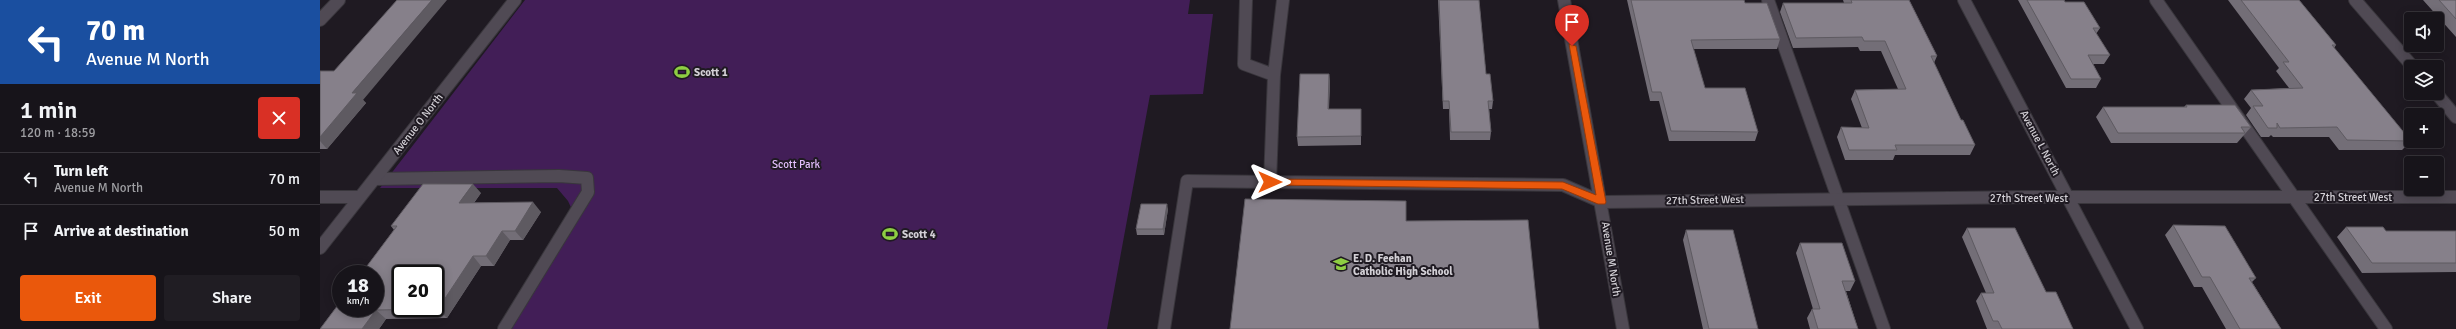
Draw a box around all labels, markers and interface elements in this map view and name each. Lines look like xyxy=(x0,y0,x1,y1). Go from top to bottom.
pin xyxy=(1555,5,1589,46)
icon: arrive xyxy=(1561,11,1583,33)
map controls xyxy=(2404,12,2444,196)
button: sound xyxy=(2404,12,2444,52)
text: 70 m xyxy=(86,14,145,48)
icon: left xyxy=(20,16,72,68)
text: Avenue M North xyxy=(86,48,209,70)
button: layers xyxy=(2404,60,2444,100)
sports icon: Scott 1 xyxy=(673,63,691,81)
place label: Scott 1 xyxy=(694,66,728,79)
street label: Avenue O North xyxy=(390,91,446,157)
text: 1 min xyxy=(20,95,77,125)
button: close xyxy=(258,97,300,139)
street label: Avenue L North xyxy=(2017,108,2063,178)
button: + xyxy=(2404,108,2444,148)
text: 120 m · 18:59 xyxy=(20,125,96,141)
button: − xyxy=(2404,156,2444,196)
park label: Scott Park xyxy=(772,158,821,171)
position arrow xyxy=(1249,161,1291,203)
text: Turn left xyxy=(54,162,108,180)
icon: left xyxy=(20,168,42,190)
text: 70 m xyxy=(269,170,300,188)
text: Avenue M North xyxy=(54,180,143,196)
street label: 27th Street West xyxy=(2314,191,2392,204)
street label: 27th Street West xyxy=(1990,192,2068,205)
street label: 27th Street West xyxy=(1666,193,1744,207)
icon: arrive xyxy=(20,220,42,242)
street label: Avenue M North xyxy=(1599,221,1623,297)
text: Arrive at destination xyxy=(54,222,189,240)
text: 50 m xyxy=(269,222,300,240)
sports icon: Scott 4 xyxy=(881,225,899,243)
place label: Scott 4 xyxy=(902,228,936,241)
place label: E. D. Feehan Catholic High School xyxy=(1353,252,1453,278)
school or university icon: E. D. Feehan Catholic High School xyxy=(1332,255,1350,273)
speed limit sign: 20 xyxy=(392,265,444,317)
text: 18 xyxy=(347,273,369,298)
button: Exit xyxy=(20,275,156,321)
button: Share xyxy=(164,275,300,321)
text: km/h xyxy=(347,295,369,307)

